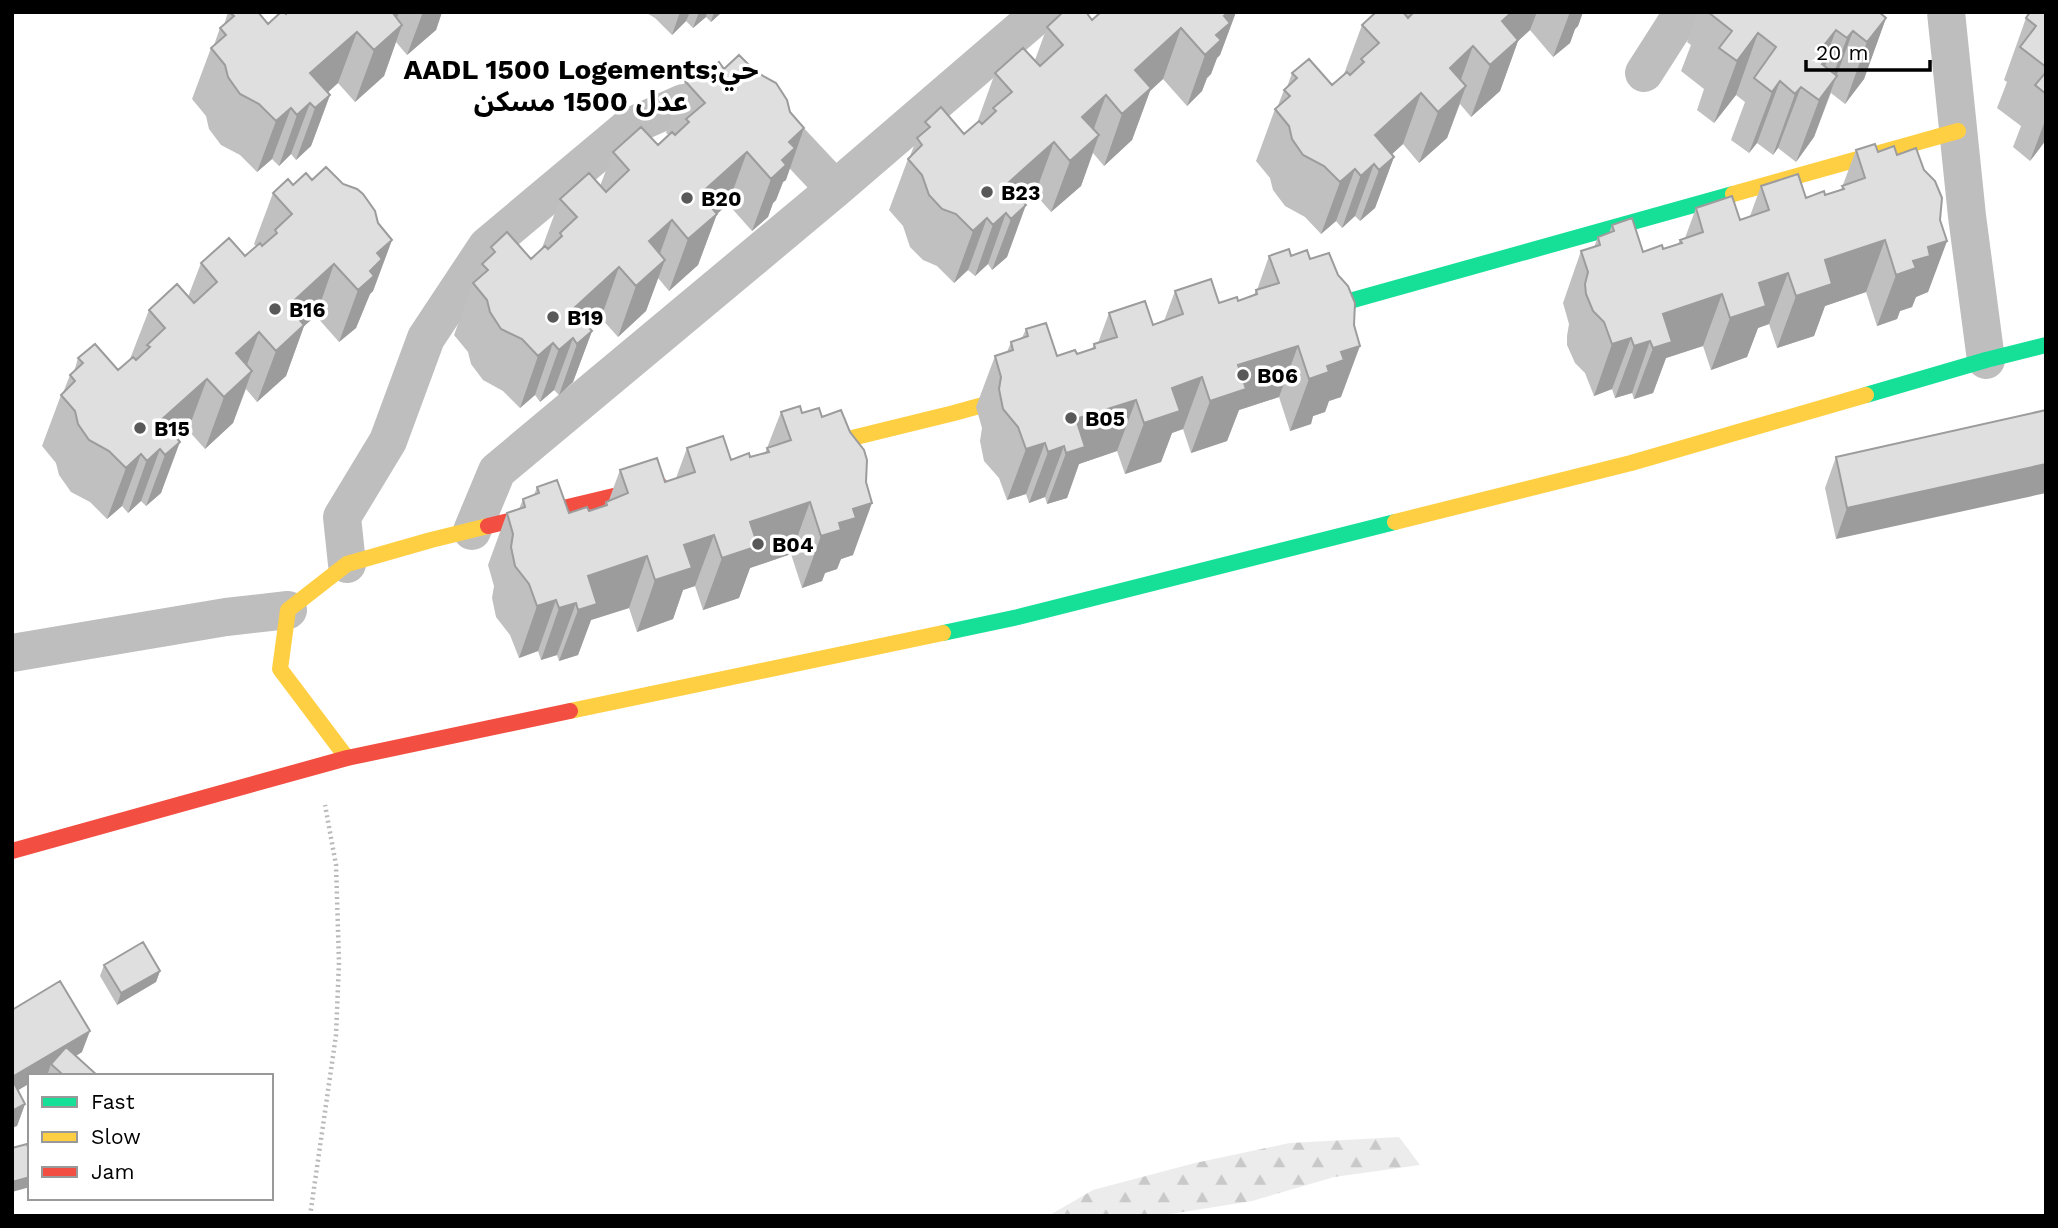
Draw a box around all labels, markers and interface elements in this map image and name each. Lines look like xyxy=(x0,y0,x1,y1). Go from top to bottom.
scale bar xyxy=(1806,28,1930,72)
text: 20 m xyxy=(1816,40,1868,65)
district label: AADL 1500 Logements;حي عدل 1500 مسكن xyxy=(403,53,759,118)
place label: B23 xyxy=(1001,180,1040,205)
marker: B23 xyxy=(979,184,995,200)
place label: B20 xyxy=(701,186,741,211)
marker: B20 xyxy=(679,190,695,206)
place label: B16 xyxy=(289,297,325,322)
marker: B16 xyxy=(267,301,283,317)
place label: B19 xyxy=(567,305,603,330)
marker: B19 xyxy=(545,309,561,325)
place label: B06 xyxy=(1257,363,1298,388)
marker: B06 xyxy=(1235,367,1251,383)
place label: B05 xyxy=(1085,406,1125,431)
marker: B05 xyxy=(1063,410,1079,426)
place label: B15 xyxy=(154,416,190,441)
marker: B15 xyxy=(132,420,148,436)
place label: B04 xyxy=(772,532,813,557)
marker: B04 xyxy=(750,536,766,552)
legend xyxy=(28,1074,273,1200)
text: Fast xyxy=(91,1089,135,1114)
text: Slow xyxy=(91,1124,141,1149)
text: Jam xyxy=(91,1159,134,1184)

